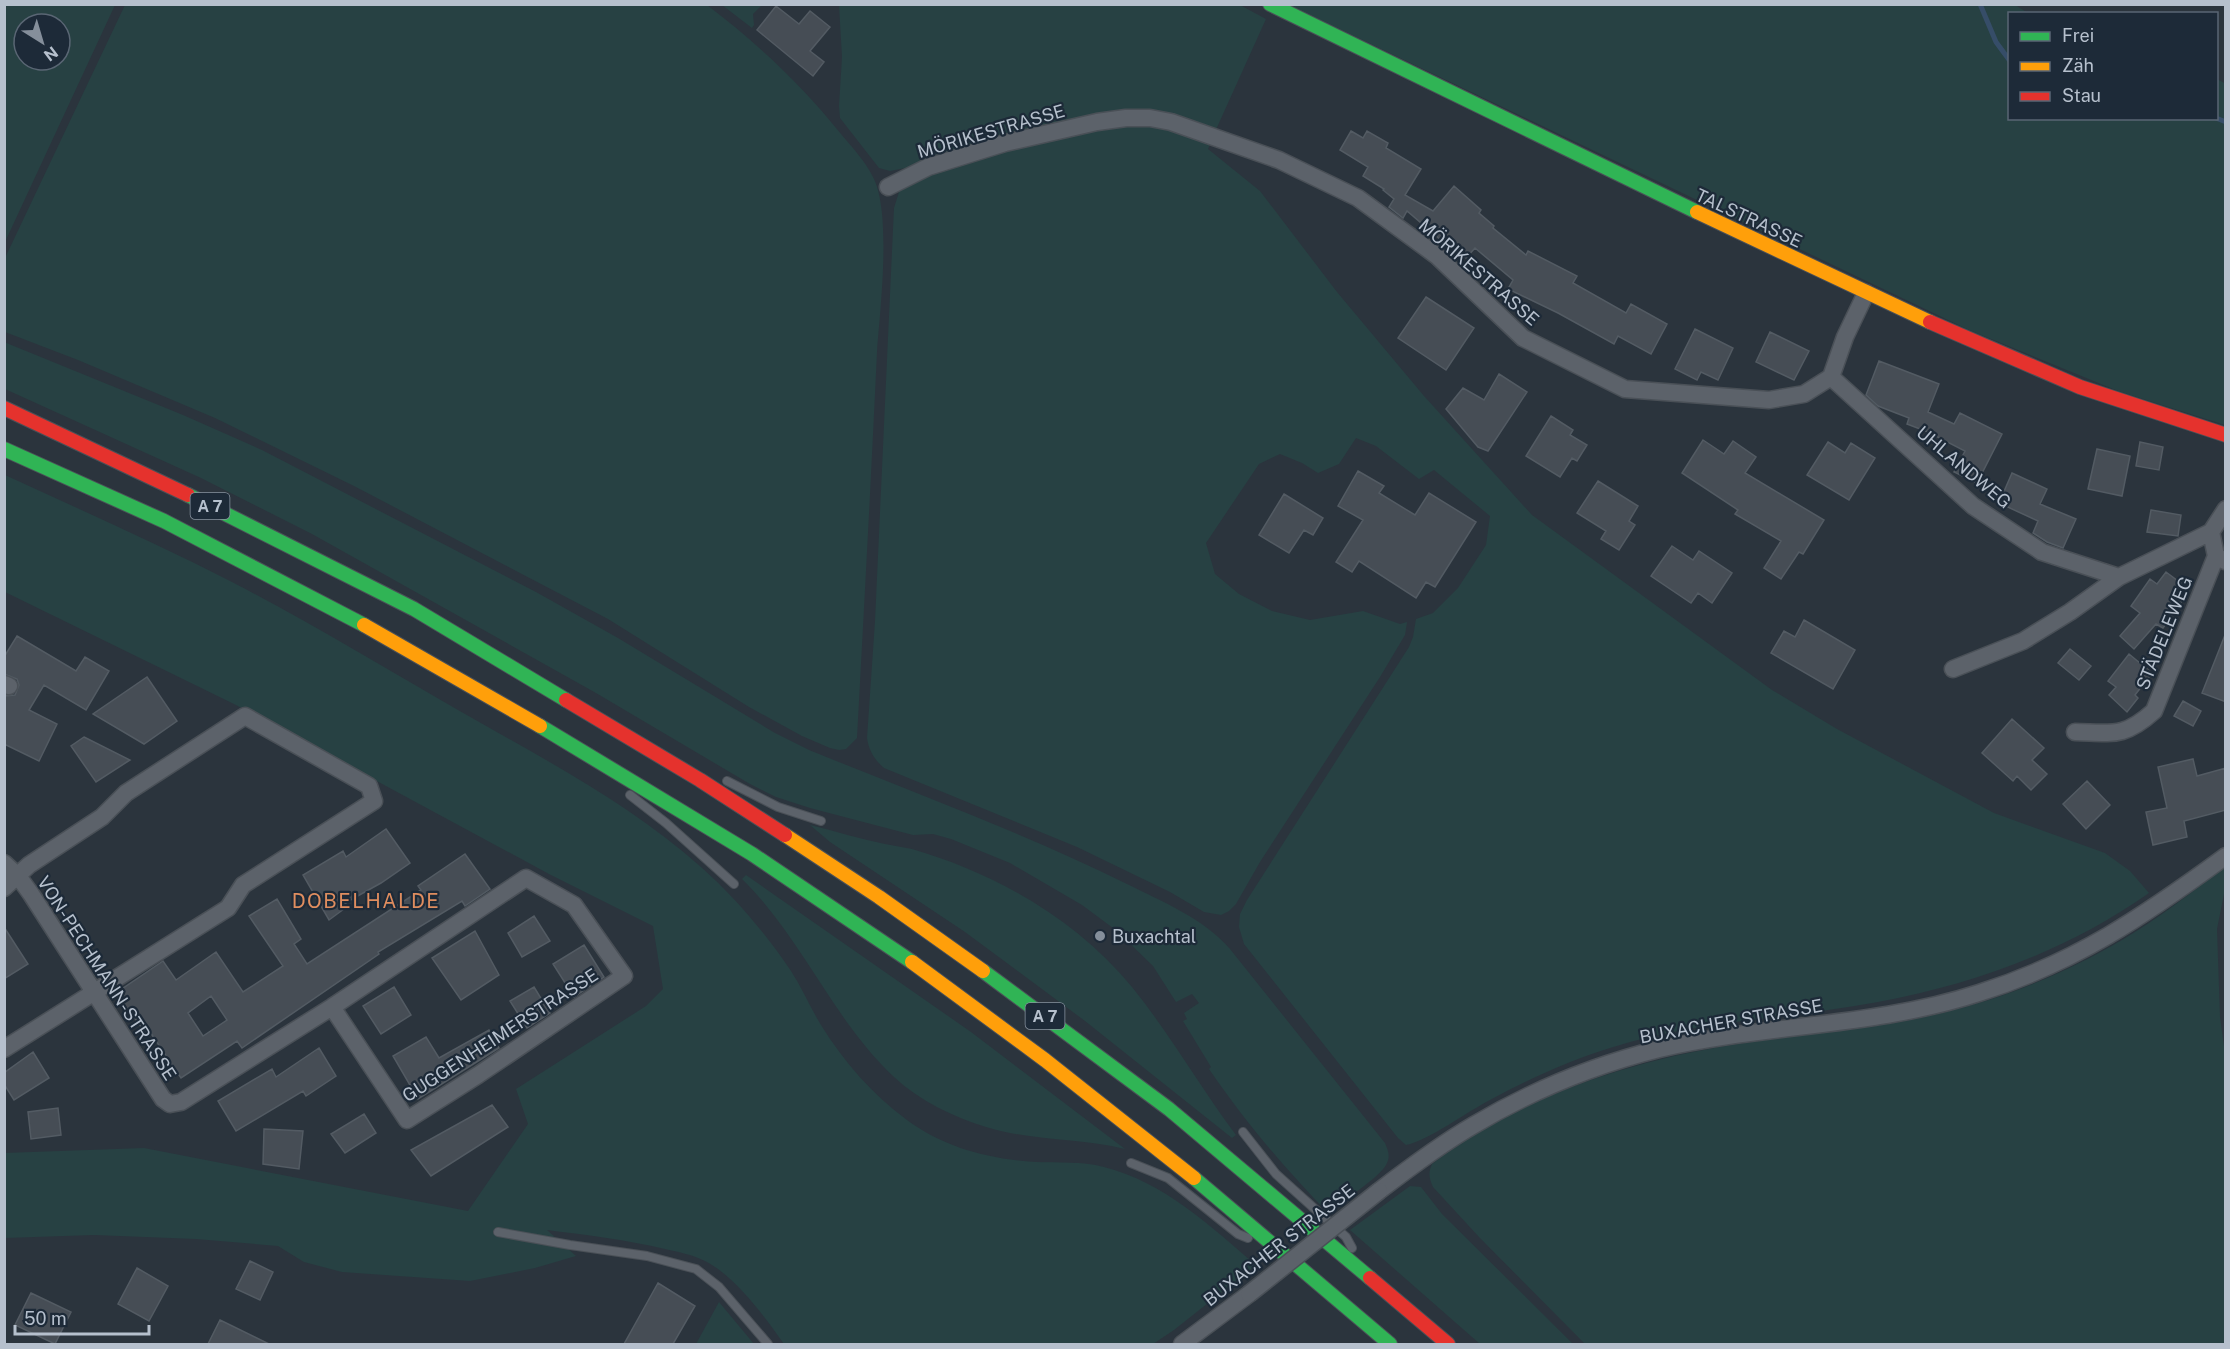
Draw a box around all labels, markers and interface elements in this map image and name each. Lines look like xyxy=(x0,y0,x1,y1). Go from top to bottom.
north arrow xyxy=(12,12,72,72)
legend xyxy=(2008,12,2218,120)
text: Frei xyxy=(2062,25,2094,46)
text: N xyxy=(40,42,61,65)
text: Zäh xyxy=(2062,55,2094,76)
text: Stau xyxy=(2062,85,2101,106)
street label: MÖRIKESTRASSE xyxy=(915,99,1067,162)
street label: TALSTRASSE xyxy=(1692,184,1806,252)
street label: MÖRIKESTRASSE xyxy=(1415,213,1544,330)
street label: UHLANDWEG xyxy=(1912,421,2016,513)
road number: A 7 xyxy=(190,493,230,519)
street label: STÄDELEWEG xyxy=(2131,573,2196,693)
street label: VON-PECHMANN-STRASSE xyxy=(33,872,181,1084)
district label: DOBELHALDE xyxy=(292,889,440,913)
place label: Buxachtal xyxy=(1112,926,1196,947)
marker: Buxachtal xyxy=(1093,929,1107,943)
street label: GUGGENHEIMERSTRASSE xyxy=(398,964,602,1106)
street label: BUXACHER STRASSE xyxy=(1638,995,1824,1047)
road number: A 7 xyxy=(1026,1003,1064,1029)
street label: BUXACHER STRASSE xyxy=(1199,1180,1359,1310)
scale bar xyxy=(15,1298,148,1336)
text: 50 m xyxy=(24,1308,67,1329)

